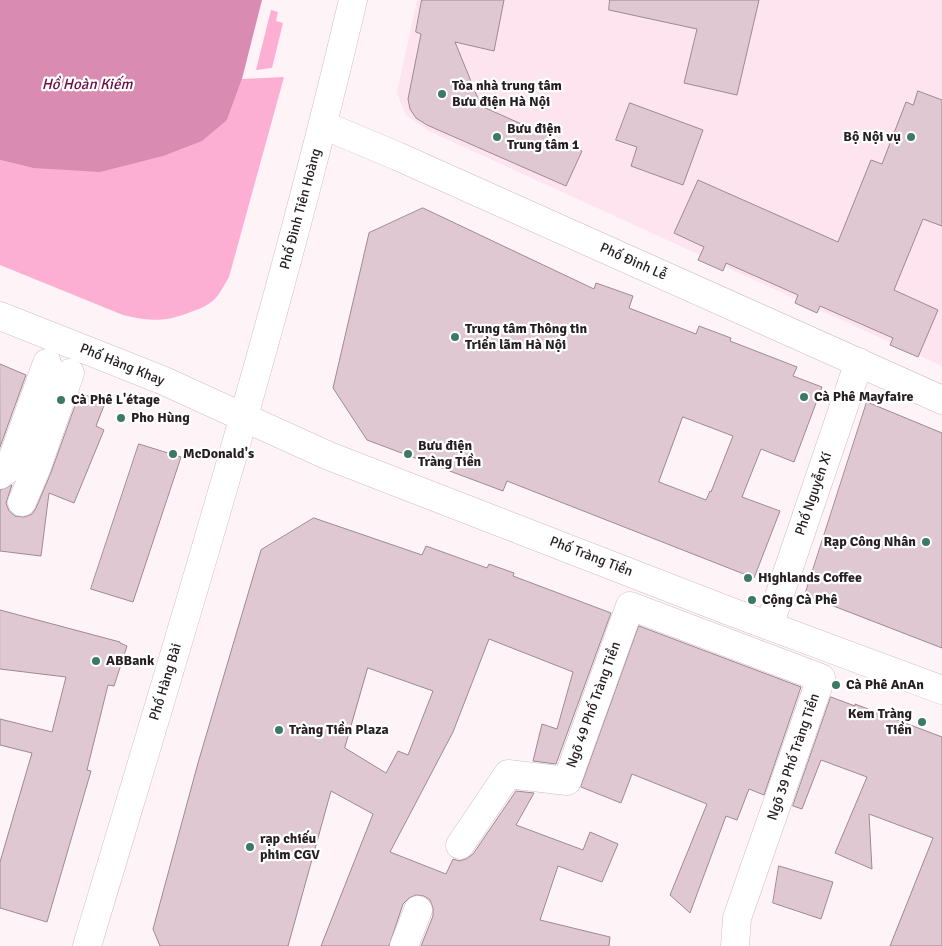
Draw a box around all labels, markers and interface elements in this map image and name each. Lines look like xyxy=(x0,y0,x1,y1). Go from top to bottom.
water label: Hồ Hoàn Kiếm xyxy=(42,76,132,94)
place label: Tòa nhà trung tâm Bưu điện Hà Nội xyxy=(452,78,562,110)
marker: Tòa nhà trung tâm Bưu điện Hà Nội xyxy=(436,88,448,100)
place label: Bưu điện Trung tâm 1 xyxy=(507,121,579,154)
place label: Bộ Nội vụ xyxy=(843,129,901,145)
marker: Bưu điện Trung tâm 1 xyxy=(491,131,503,143)
marker: Bộ Nội vụ xyxy=(905,131,917,143)
street label: Phố Đinh Tiên Hoàng xyxy=(277,147,325,271)
street label: Phố Đinh Lễ xyxy=(597,240,669,284)
place label: Trung tâm Thông tin Triển lãm Hà Nội xyxy=(465,321,587,354)
marker: Trung tâm Thông tin Triển lãm Hà Nội xyxy=(449,331,461,343)
street label: Phố Hàng Khay xyxy=(77,340,167,390)
place label: Cà Phê Mayfaire xyxy=(814,389,914,405)
marker: Cà Phê Mayfaire xyxy=(798,391,810,403)
place label: Cà Phê L'étage xyxy=(71,392,160,408)
marker: Cà Phê L'étage xyxy=(55,394,67,406)
place label: Pho Hùng xyxy=(131,410,190,426)
marker: Pho Hùng xyxy=(115,412,127,424)
place label: Bưu điện Tràng Tiền xyxy=(418,438,481,471)
place label: McDonald's xyxy=(183,446,254,462)
marker: McDonald's xyxy=(167,448,179,460)
marker: Bưu điện Tràng Tiền xyxy=(402,448,414,460)
street label: Phố Nguyễn Xí xyxy=(792,450,836,538)
street label: Phố Tràng Tiền xyxy=(547,533,635,581)
place label: Rạp Công Nhân xyxy=(824,534,916,550)
marker: Rạp Công Nhân xyxy=(920,536,932,548)
place label: Highlands Coffee xyxy=(758,570,862,586)
marker: Highlands Coffee xyxy=(742,572,754,584)
place label: Cộng Cà Phê xyxy=(762,592,838,608)
marker: Cộng Cà Phê xyxy=(746,594,758,606)
street label: Ngõ 49 Phố Tràng Tiền xyxy=(563,640,625,770)
street label: Phố Hàng Bài xyxy=(146,641,186,723)
place label: ABBank xyxy=(106,653,154,669)
marker: ABBank xyxy=(90,655,102,667)
place label: Cà Phê AnAn xyxy=(846,677,924,693)
marker: Cà Phê AnAn xyxy=(830,679,842,691)
street label: Ngõ 39 Phố Tràng Tiền xyxy=(764,691,824,823)
place label: Kem Tràng Tiền xyxy=(848,706,912,739)
marker: Kem Tràng Tiền xyxy=(916,716,928,728)
place label: Tràng Tiền Plaza xyxy=(289,722,389,738)
marker: Tràng Tiền Plaza xyxy=(273,724,285,736)
place label: rạp chiếu phim CGV xyxy=(260,831,320,864)
marker: rạp chiếu phim CGV xyxy=(244,841,256,853)

